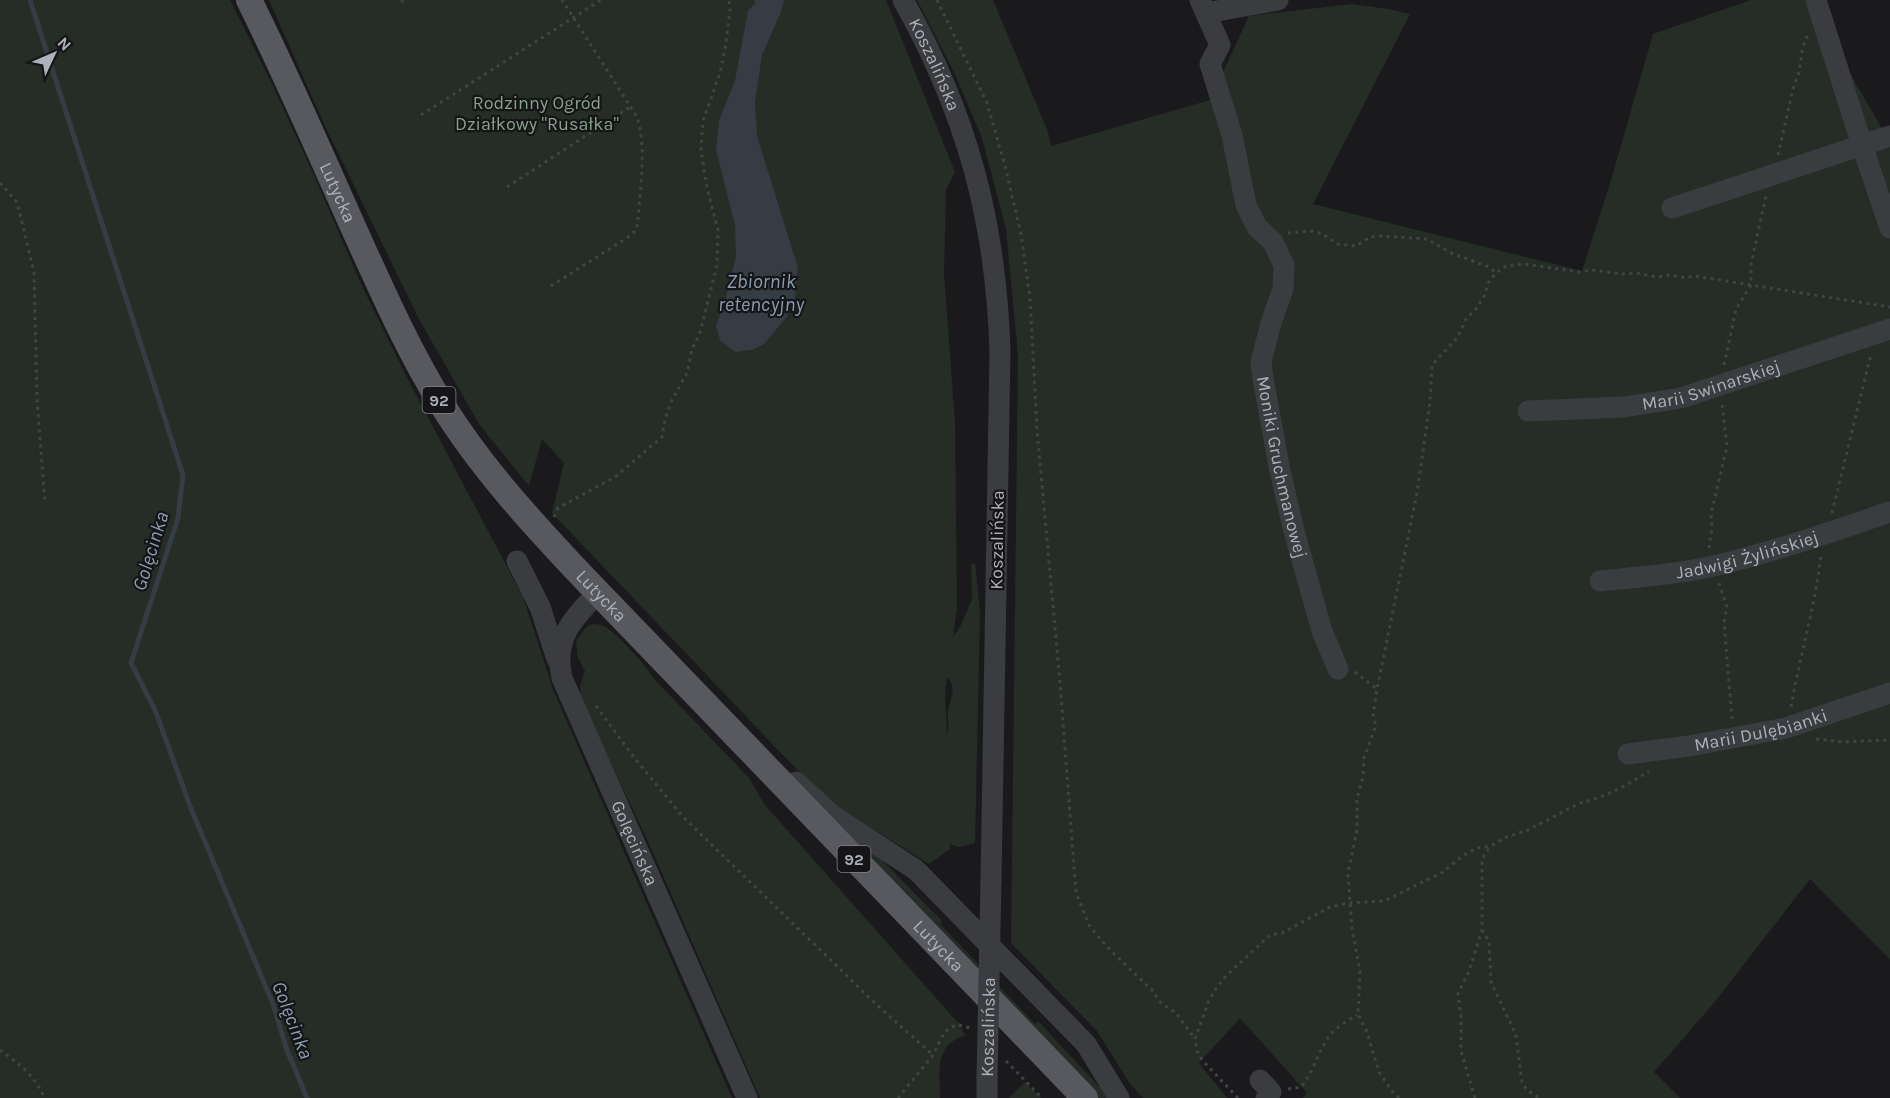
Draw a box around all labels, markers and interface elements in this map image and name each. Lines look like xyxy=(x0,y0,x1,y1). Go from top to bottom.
street label: Koszalińska xyxy=(904,14,965,114)
north arrow xyxy=(24,24,84,84)
text: N xyxy=(54,33,75,55)
park label: Rodzinny Ogród Działkowy "Rusałka" xyxy=(455,92,619,135)
street label: Lutycka xyxy=(315,159,361,226)
water label: Zbiornik retencyjny xyxy=(718,270,805,316)
street label: Marii Swinarskiej xyxy=(1640,355,1783,415)
street label: Moniki Gruchmanowej xyxy=(1252,374,1312,561)
road number: 92 xyxy=(422,387,456,413)
street label: Koszalińska xyxy=(985,490,1009,590)
water label: Golęcinka xyxy=(128,509,173,593)
street label: Jadwigi Żylińskiej xyxy=(1675,526,1821,584)
street label: Lutycka xyxy=(571,565,631,627)
street label: Marii Dulębianki xyxy=(1692,704,1830,756)
street label: Golęcińska xyxy=(606,797,663,889)
road number: 92 xyxy=(838,846,870,872)
street label: Lutycka xyxy=(908,915,969,977)
street label: Koszalińska xyxy=(976,977,1000,1077)
water label: Golęcinka xyxy=(267,978,318,1062)

